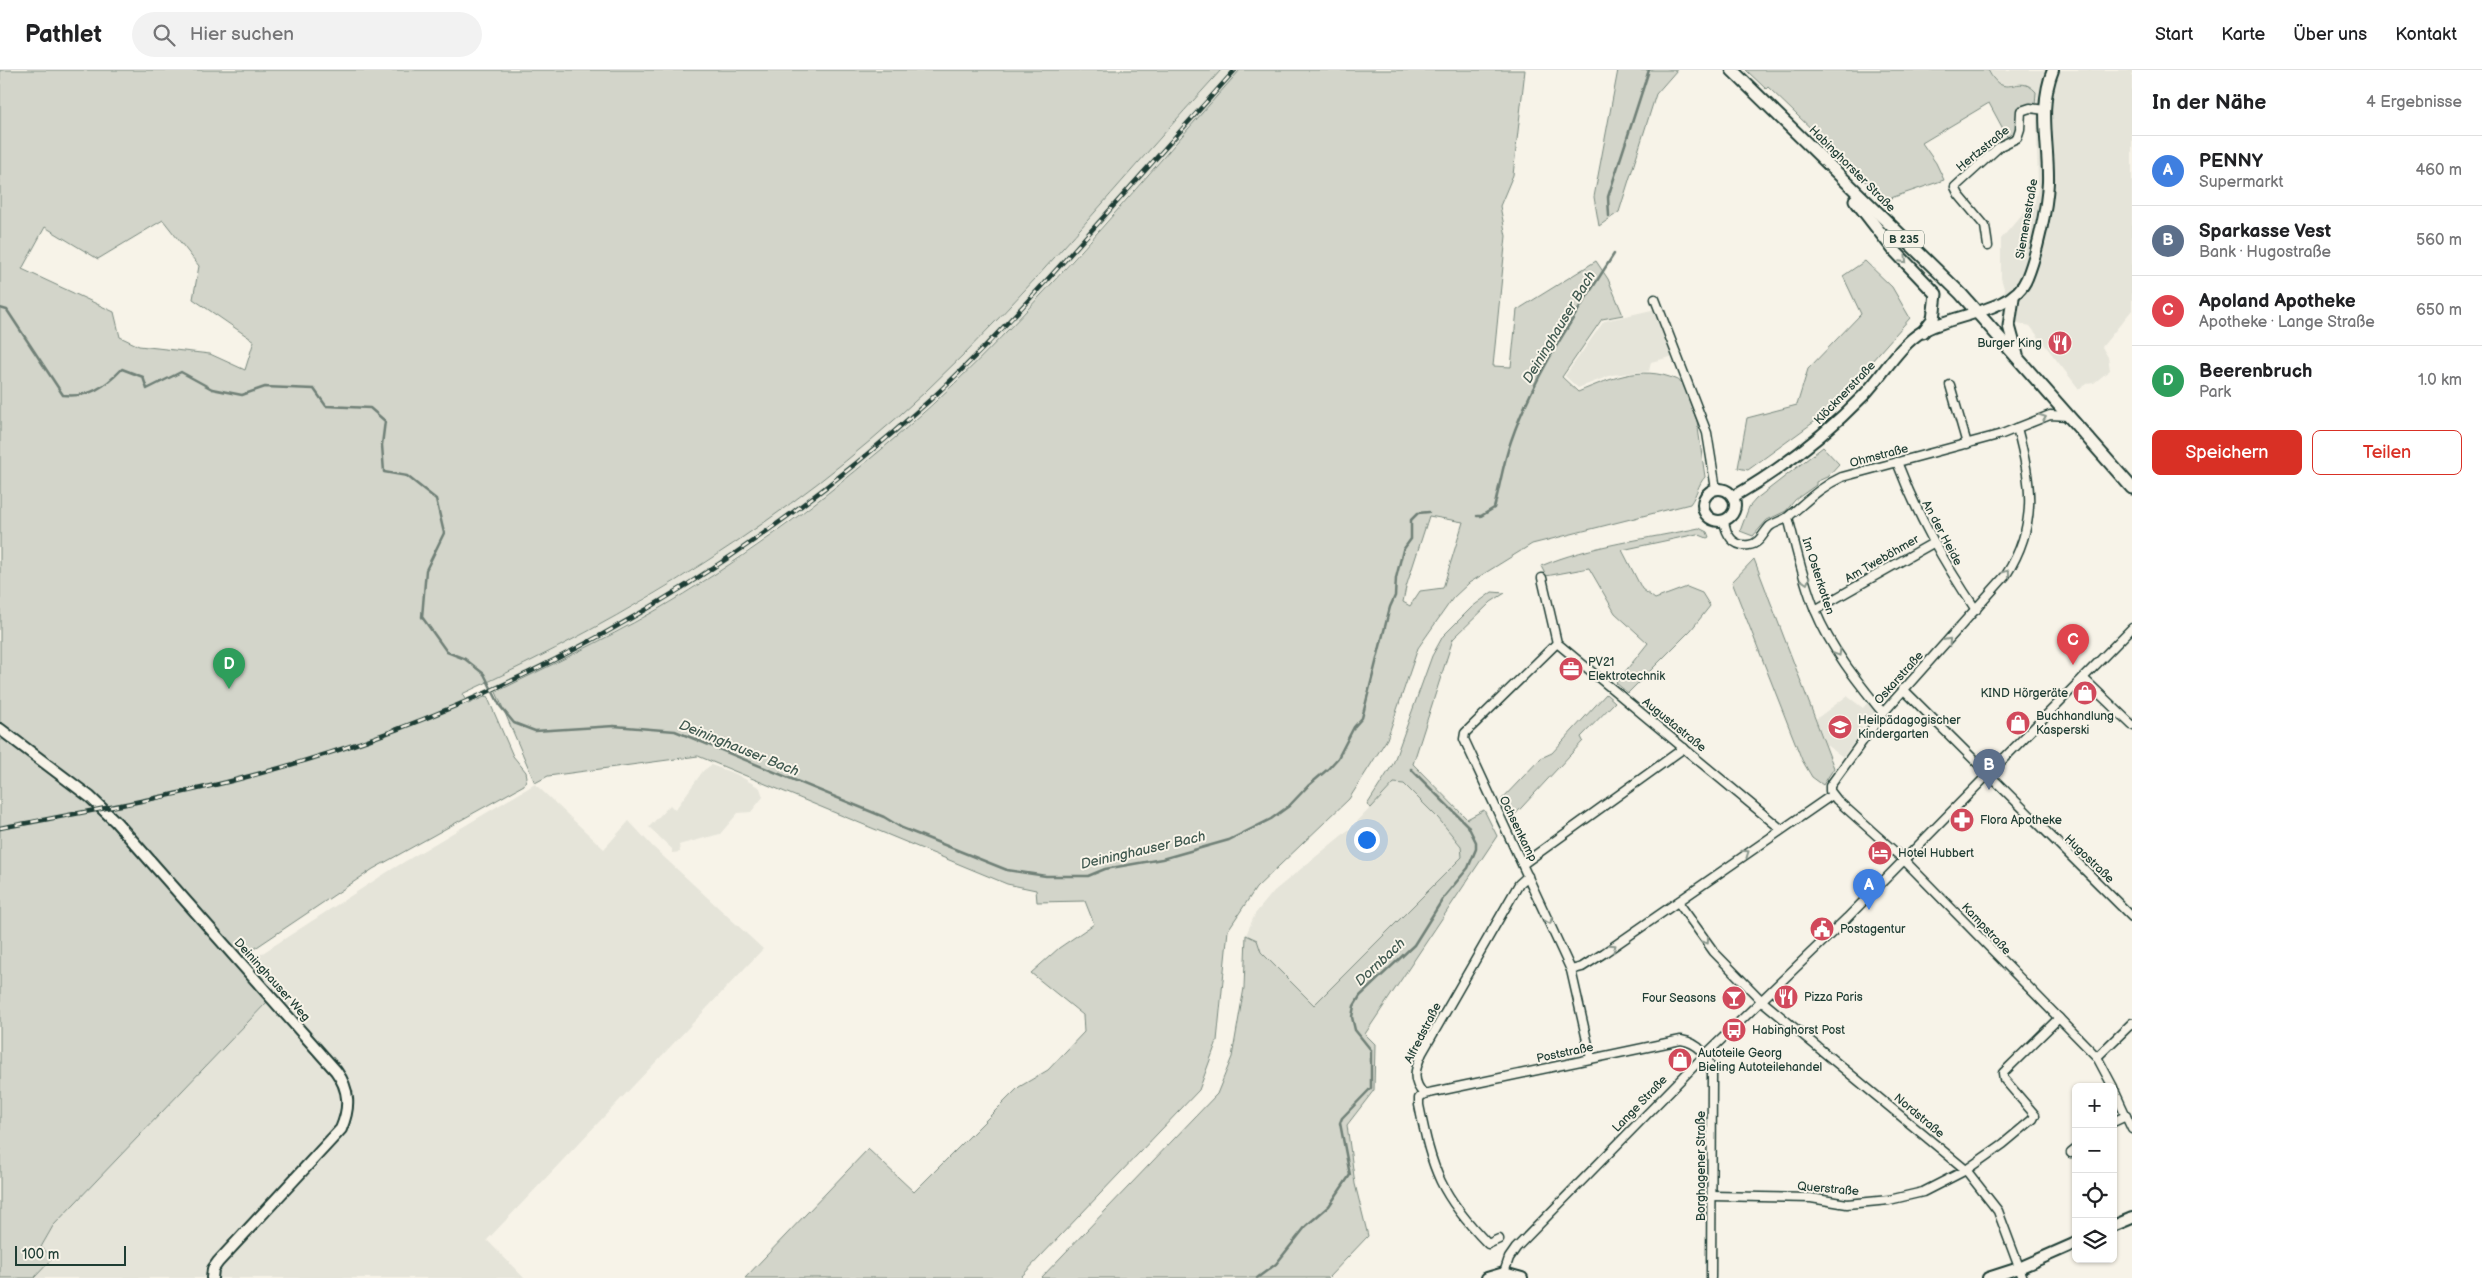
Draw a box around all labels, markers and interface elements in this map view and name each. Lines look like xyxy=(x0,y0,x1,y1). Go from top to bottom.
search box xyxy=(132,12,482,57)
text: Pathlet xyxy=(25,20,102,49)
icon: search xyxy=(150,21,178,49)
text: Hier suchen xyxy=(190,23,294,46)
text: Start xyxy=(2155,24,2193,45)
text: Karte xyxy=(2221,24,2265,45)
text: Über uns xyxy=(2293,24,2367,45)
text: Kontakt xyxy=(2395,24,2457,45)
text: In der Nähe xyxy=(2152,90,2266,115)
text: 4 Ergebnisse xyxy=(2366,93,2462,112)
street label: Habinghorster Straße xyxy=(1806,123,1898,215)
street label: Hertzstraße xyxy=(1953,123,2013,175)
text: PENNY xyxy=(2199,150,2263,173)
text: A xyxy=(2163,161,2173,180)
text: 460 m xyxy=(2416,161,2462,180)
text: Supermarkt xyxy=(2199,173,2283,192)
street label: Siemensstraße xyxy=(2013,178,2041,260)
text: Sparkasse Vest xyxy=(2199,220,2331,243)
road number: B 235 xyxy=(1884,230,1924,248)
text: B xyxy=(2162,231,2174,250)
text: 560 m xyxy=(2416,231,2462,250)
text: Bank · Hugostraße xyxy=(2199,243,2331,262)
one-way arrow xyxy=(1898,254,1907,263)
water label: Deininghauser Bach xyxy=(1519,268,1599,386)
text: Apoland Apotheke xyxy=(2199,290,2356,313)
text: C xyxy=(2162,301,2174,320)
text: 650 m xyxy=(2416,301,2462,320)
text: Apotheke · Lange Straße xyxy=(2199,313,2375,332)
restaurant icon: Burger King xyxy=(2047,330,2073,356)
place label: Burger King xyxy=(1977,336,2042,351)
street label: Klöcknerstraße xyxy=(1811,358,1879,428)
text: Beerenbruch xyxy=(2199,360,2312,383)
text: D xyxy=(2162,371,2174,390)
text: 1.0 km xyxy=(2418,371,2462,390)
text: Park xyxy=(2199,383,2231,402)
one-way arrow xyxy=(2038,414,2047,424)
button: Speichern xyxy=(2152,430,2302,475)
button: Teilen xyxy=(2312,430,2462,475)
street label: Ohmstraße xyxy=(1848,441,1910,471)
street label: An der Heide xyxy=(1919,498,1965,568)
street label: Am Tweböhmer xyxy=(1842,531,1922,586)
street label: Im Osterkotten xyxy=(1799,536,1838,617)
one-way arrow xyxy=(2001,569,2010,578)
one-way arrow xyxy=(1800,576,1810,584)
pin: C xyxy=(2057,624,2089,665)
one-way arrow xyxy=(1942,637,1951,646)
pin: D xyxy=(213,648,245,689)
one-way arrow xyxy=(1831,648,1841,657)
street label: Oskarstraße xyxy=(1871,648,1927,708)
place label: PV21 Elektrotechnik xyxy=(1588,655,1665,684)
office icon: PV21 Elektrotechnik xyxy=(1558,656,1584,682)
shop icon: KIND Hörgeräte xyxy=(2072,680,2098,706)
place label: KIND Hörgeräte xyxy=(1981,686,2068,701)
street label: Augustastraße xyxy=(1639,695,1709,755)
place label: Buchhandlung Kasperski xyxy=(2036,709,2114,738)
shop icon: Buchhandlung Kasperski xyxy=(2005,710,2031,736)
place label: Heilpädagogischer Kindergarten xyxy=(1858,713,1961,742)
school or university icon: Heilpädagogischer Kindergarten xyxy=(1827,714,1853,740)
water label: Deininghauser Bach xyxy=(677,716,802,780)
pin: B xyxy=(1973,749,2005,790)
street label: Ochsenkamp xyxy=(1496,794,1540,864)
pharmacy icon: Flora Apotheke xyxy=(1949,807,1975,833)
place label: Flora Apotheke xyxy=(1980,813,2062,828)
water label: Deininghauser Bach xyxy=(1079,827,1207,873)
your location xyxy=(1354,827,1380,853)
street label: Hugostraße xyxy=(2061,832,2117,886)
hotel icon: Hotel Hubbert xyxy=(1867,840,1893,866)
place label: Hotel Hubbert xyxy=(1898,846,1974,861)
one-way arrow xyxy=(1741,850,1750,859)
pin: A xyxy=(1853,869,1885,910)
street label: Kampstraße xyxy=(1958,900,2014,958)
one-way arrow xyxy=(1542,916,1553,925)
public building icon: Postagentur xyxy=(1809,916,1835,942)
place label: Postagentur xyxy=(1840,922,1906,937)
water label: Dornbach xyxy=(1352,934,1409,989)
street label: Deininghauser Weg xyxy=(231,935,313,1025)
one-way arrow xyxy=(1700,935,1709,945)
one-way arrow xyxy=(1607,944,1617,953)
restaurant icon: Pizza Paris xyxy=(1773,984,1799,1010)
bar icon: Four Seasons xyxy=(1721,985,1747,1011)
place label: Pizza Paris xyxy=(1804,990,1863,1005)
place label: Four Seasons xyxy=(1642,991,1716,1006)
street label: Alfredstraße xyxy=(1401,1000,1445,1066)
bus stop icon: Habinghorst Post xyxy=(1721,1017,1747,1043)
place label: Habinghorst Post xyxy=(1752,1023,1845,1038)
street label: Poststraße xyxy=(1535,1040,1595,1066)
place label: Autoteile Georg Bieling Autoteilehandel xyxy=(1698,1046,1822,1075)
shop icon: Autoteile Georg Bieling Autoteilehandel xyxy=(1667,1047,1693,1073)
street label: Lange Straße xyxy=(1609,1073,1671,1135)
map controls xyxy=(2072,1083,2117,1263)
button: + xyxy=(2072,1083,2117,1128)
street label: Nordstraße xyxy=(1891,1091,1947,1141)
street label: Borghagener Straße xyxy=(1694,1111,1709,1221)
button: − xyxy=(2072,1128,2117,1173)
button: locate xyxy=(2072,1173,2117,1218)
street label: Querstraße xyxy=(1797,1179,1859,1199)
button: layers xyxy=(2072,1218,2117,1263)
scale bar xyxy=(15,1243,126,1266)
text: 100 m xyxy=(22,1246,59,1263)

